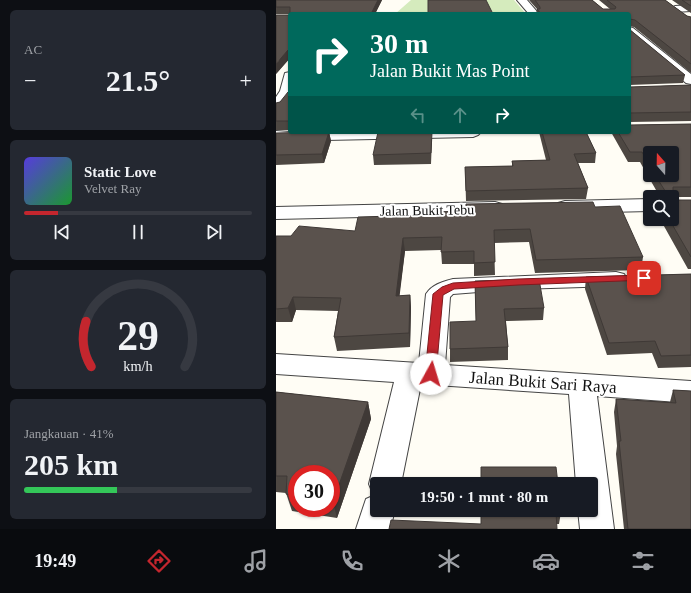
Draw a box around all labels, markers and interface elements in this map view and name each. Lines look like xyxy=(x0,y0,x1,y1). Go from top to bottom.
icon: right xyxy=(304,28,356,80)
text: 30 m xyxy=(370,28,428,59)
text: AC xyxy=(24,42,42,57)
text: Jalan Bukit Mas Point xyxy=(370,61,530,81)
text: 21.5° xyxy=(106,64,170,97)
text: − xyxy=(24,68,36,93)
text: + xyxy=(240,68,252,93)
icon: left xyxy=(407,104,429,126)
icon: ahead xyxy=(449,104,471,126)
icon: right xyxy=(491,104,513,126)
north arrow xyxy=(643,146,679,182)
map controls xyxy=(643,146,679,226)
text: Static Love xyxy=(84,164,156,180)
text: Velvet Ray xyxy=(84,181,141,196)
button: search xyxy=(643,190,679,226)
street label: Jalan Bukit Tebu xyxy=(380,202,474,219)
icon: previous xyxy=(51,221,73,243)
icon: pause xyxy=(127,221,149,243)
icon: next xyxy=(203,221,225,243)
pin xyxy=(627,261,661,295)
icon: arrive xyxy=(633,267,655,289)
text: 29 xyxy=(117,313,159,359)
position arrow xyxy=(410,353,452,395)
text: km/h xyxy=(123,358,153,374)
street label: Jalan Bukit Sari Raya xyxy=(469,368,618,397)
text: Jangkauan · 41% xyxy=(24,426,114,441)
text: 205 km xyxy=(24,448,118,481)
speed limit sign: 30 xyxy=(288,465,340,517)
text: 19:50 · 1 mnt · 80 m xyxy=(420,489,548,505)
icon: directions xyxy=(145,547,173,575)
icon: music xyxy=(242,547,270,575)
icon: phone xyxy=(338,547,366,575)
icon: climate xyxy=(435,547,463,575)
icon: car xyxy=(532,547,560,575)
icon: filters xyxy=(629,547,657,575)
text: 19:49 xyxy=(34,551,76,571)

